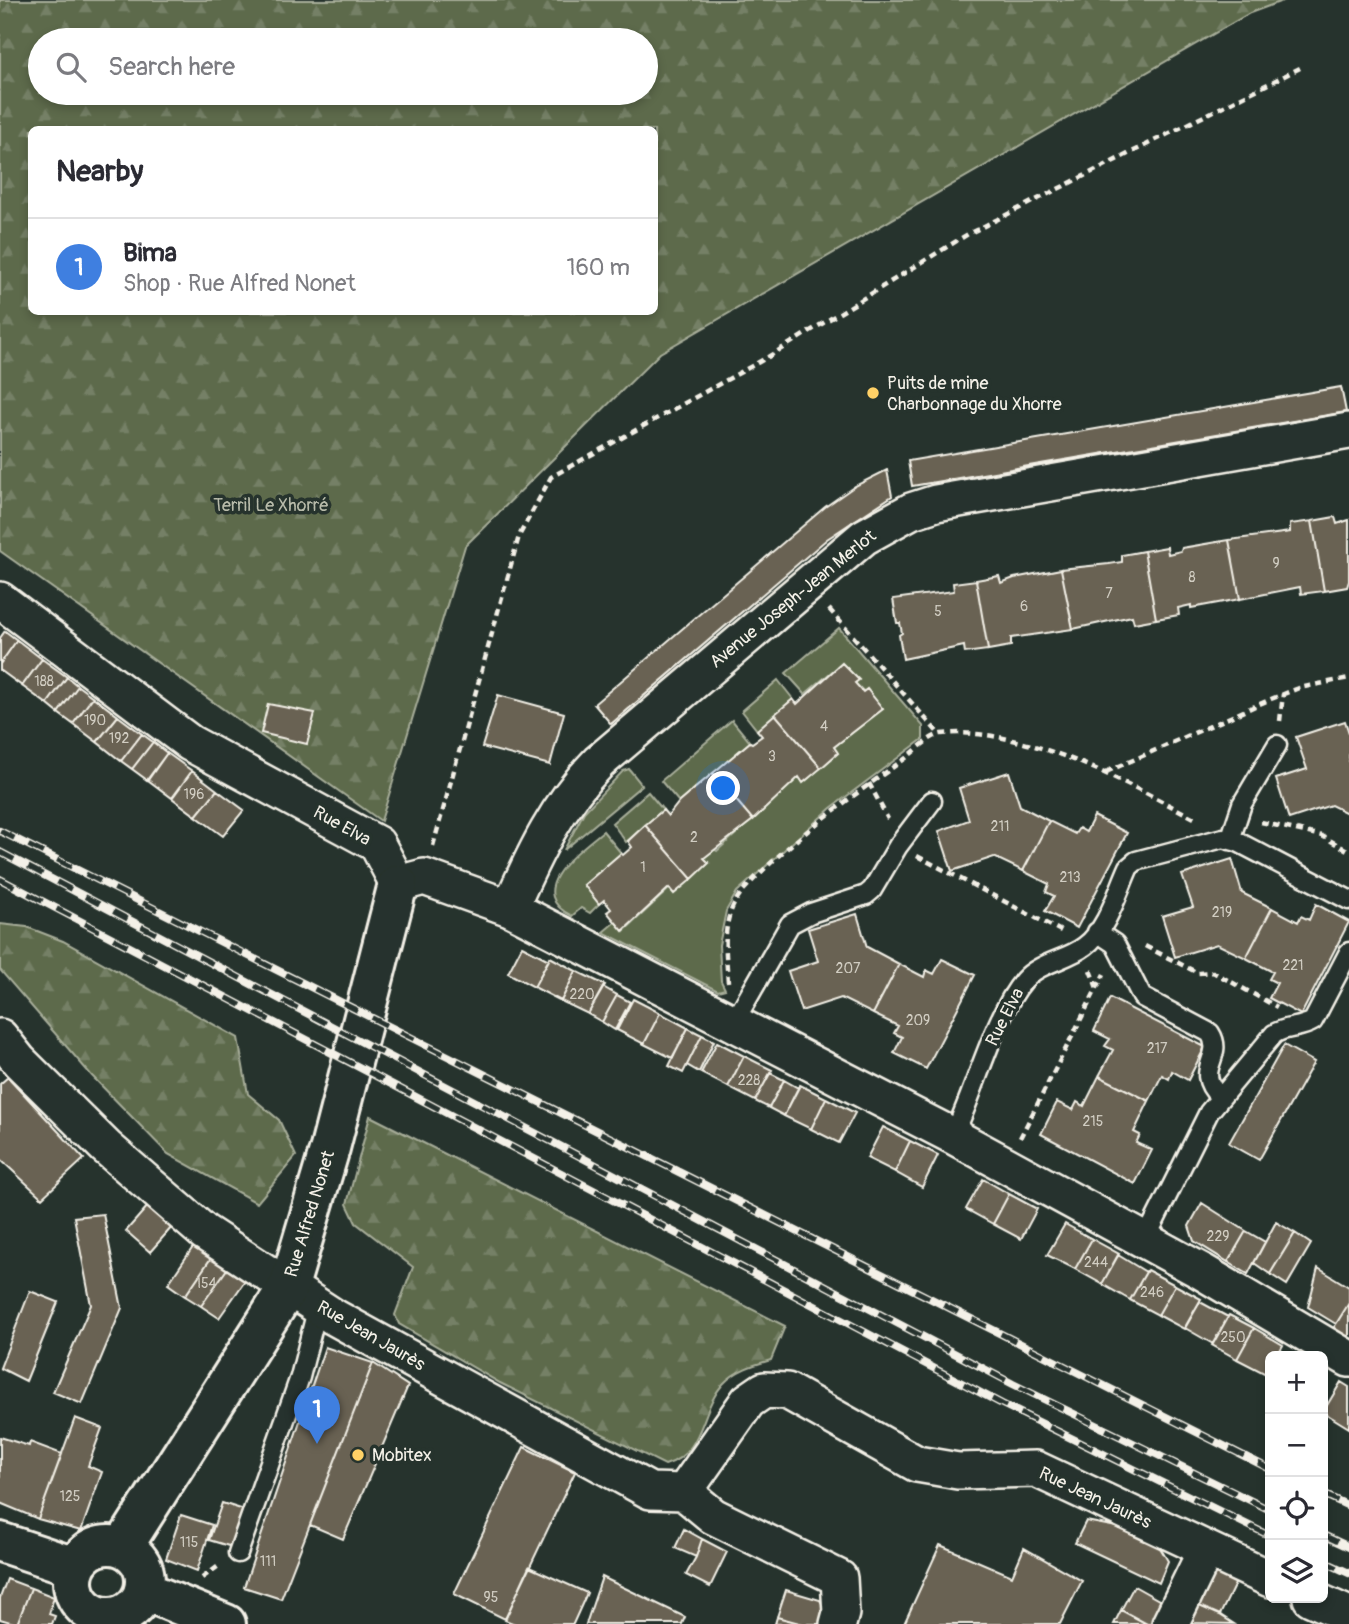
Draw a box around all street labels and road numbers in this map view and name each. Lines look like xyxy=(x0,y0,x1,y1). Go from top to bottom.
street label: Avenue Joseph-Jean Merlot xyxy=(705,524,882,673)
street label: Rue Elva xyxy=(309,801,375,851)
street label: Rue Elva xyxy=(981,984,1029,1050)
street label: Rue Alfred Nonet xyxy=(280,1147,340,1280)
street label: Rue Jean Jaurès xyxy=(313,1296,429,1376)
street label: Rue Jean Jaurès xyxy=(1035,1462,1155,1534)

